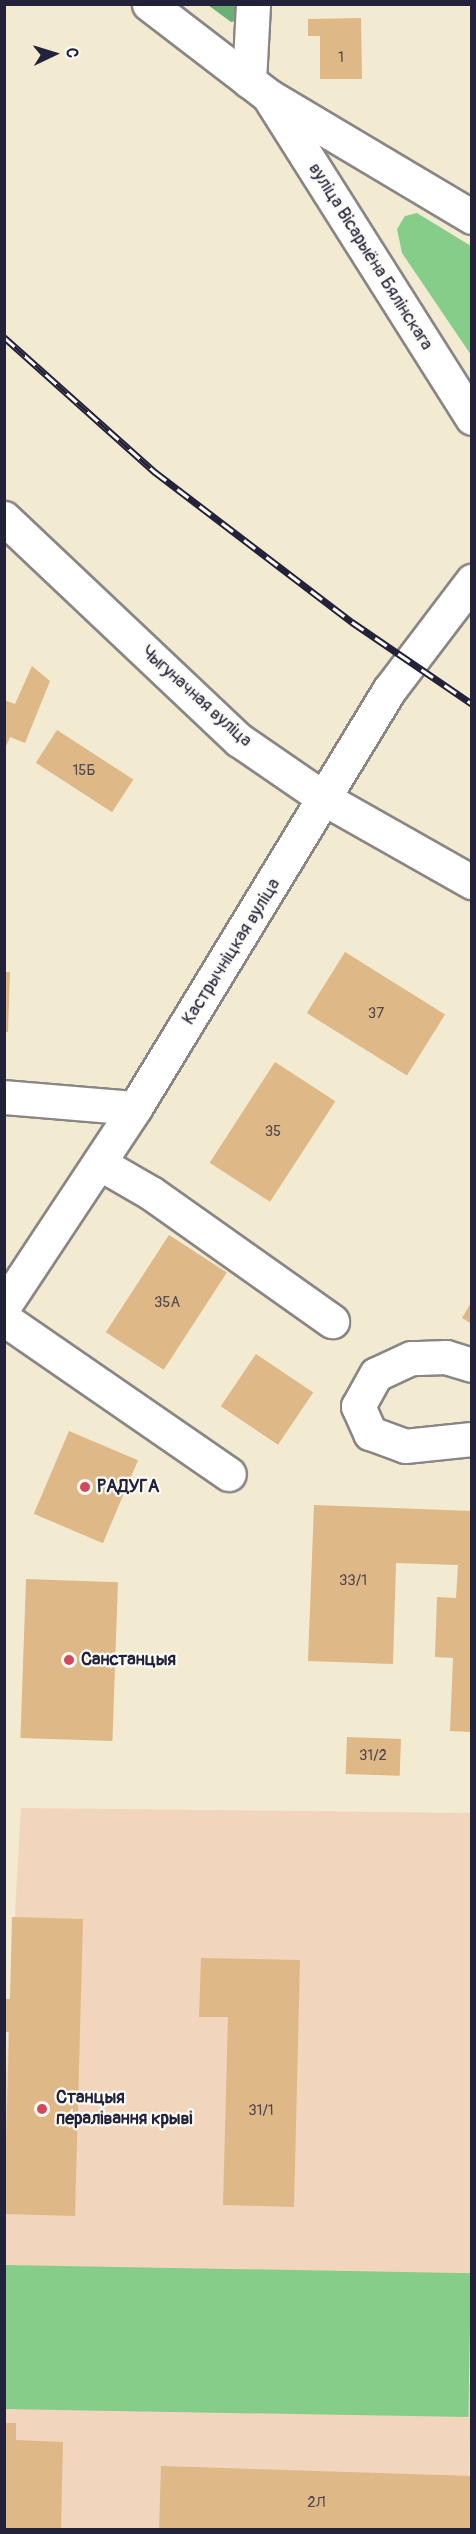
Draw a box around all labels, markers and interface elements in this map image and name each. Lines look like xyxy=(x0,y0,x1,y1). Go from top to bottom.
north arrow xyxy=(24,24,84,84)
text: С xyxy=(62,47,82,58)
house number: 1 xyxy=(338,49,344,67)
street label: вуліца Вісарыёна Бялінскага xyxy=(303,159,437,355)
street label: Чыгуначная вуліца xyxy=(136,642,256,752)
house number: 15Б xyxy=(73,762,95,780)
street label: Кастрычніцкая вуліца xyxy=(178,875,286,1029)
house number: 37 xyxy=(368,1005,384,1023)
house number: 35 xyxy=(265,1123,281,1141)
house number: 35А xyxy=(154,1294,180,1312)
place label: РАДУГА xyxy=(97,1476,160,1498)
marker: РАДУГА xyxy=(78,1480,92,1494)
house number: 33/1 xyxy=(339,1572,367,1590)
place label: Санстанцыя xyxy=(81,1649,176,1671)
marker: Санстанцыя xyxy=(62,1653,76,1667)
house number: 31/2 xyxy=(359,1747,387,1765)
place label: Станцыя пералівання крыві xyxy=(56,2088,193,2130)
marker: Станцыя пералівання крыві xyxy=(33,2100,51,2118)
house number: 31/1 xyxy=(248,2102,274,2120)
house number: 2Л xyxy=(307,2494,325,2512)

